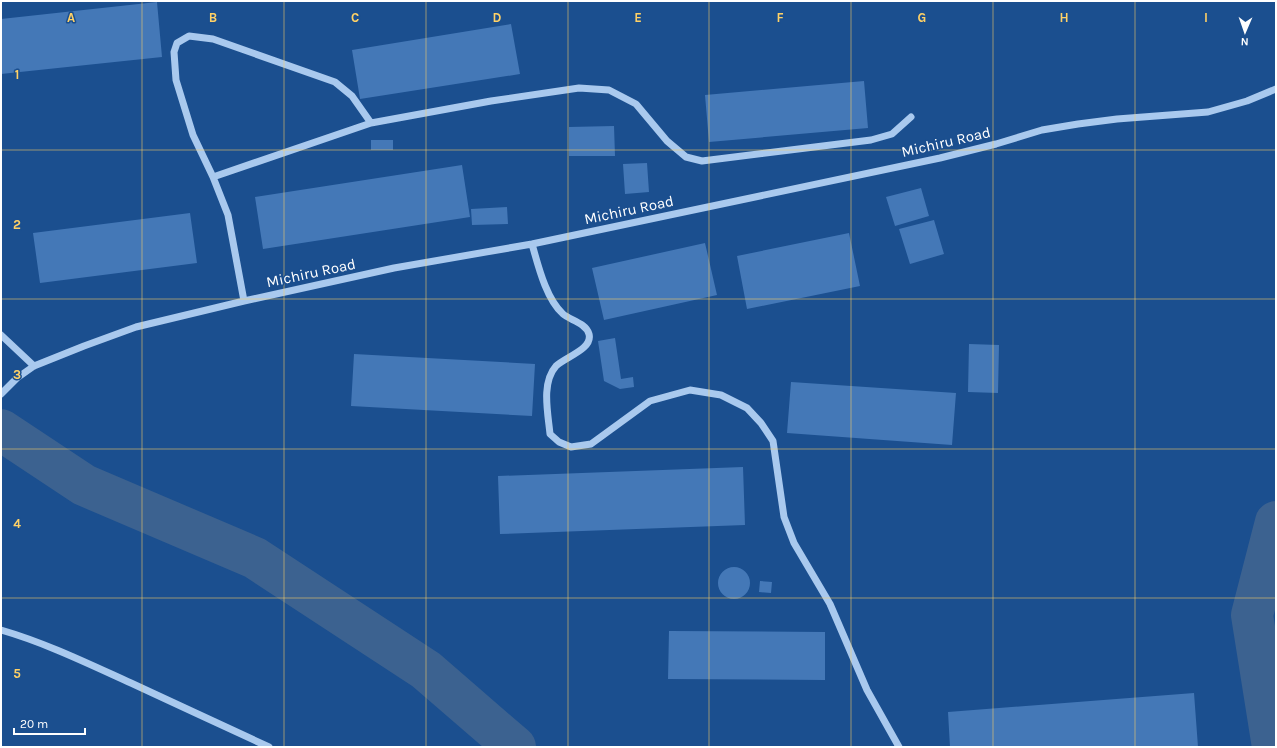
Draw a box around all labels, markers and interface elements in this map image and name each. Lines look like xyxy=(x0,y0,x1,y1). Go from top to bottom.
text: A xyxy=(67,10,75,25)
text: B xyxy=(209,10,217,25)
text: C xyxy=(351,10,359,25)
text: D xyxy=(493,10,502,25)
text: E xyxy=(634,10,642,25)
text: F xyxy=(776,10,784,25)
text: G xyxy=(918,10,926,25)
text: H xyxy=(1059,10,1069,25)
text: I xyxy=(1204,10,1208,25)
north arrow xyxy=(1225,12,1265,52)
text: N xyxy=(1240,35,1249,48)
text: 1 xyxy=(15,67,19,82)
street label: Michiru Road xyxy=(900,123,992,161)
street label: Michiru Road xyxy=(583,192,675,228)
text: 2 xyxy=(13,217,21,232)
street label: Michiru Road xyxy=(265,255,357,291)
text: 3 xyxy=(13,367,21,382)
text: 4 xyxy=(13,516,21,531)
text: 5 xyxy=(13,666,21,681)
scale bar xyxy=(14,710,85,736)
text: 20 m xyxy=(20,717,48,731)

